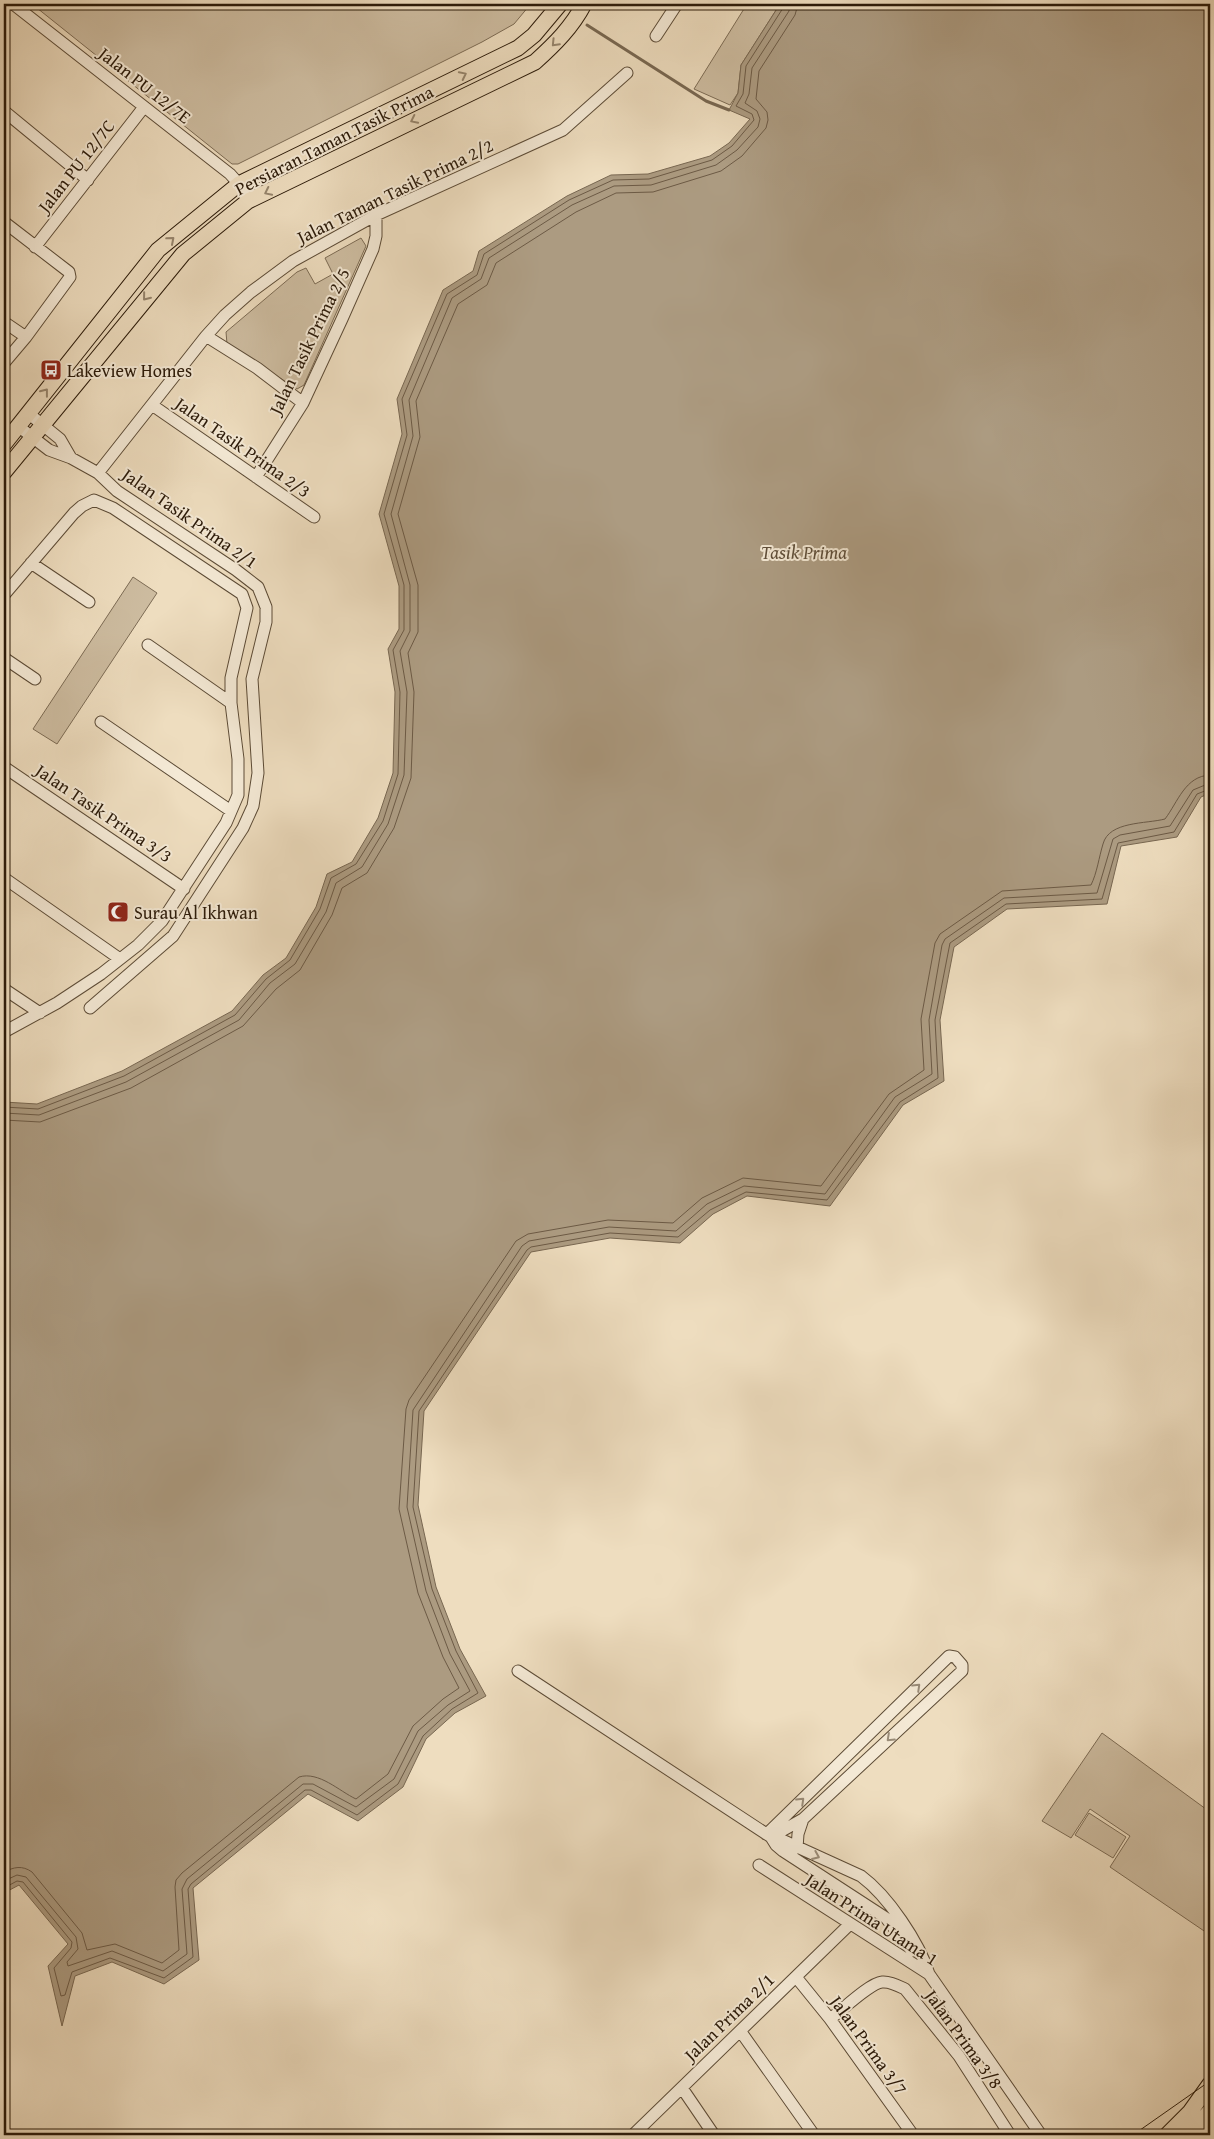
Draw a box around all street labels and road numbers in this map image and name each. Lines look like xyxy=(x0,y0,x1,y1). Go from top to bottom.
street label: Jalan PU 12/7E xyxy=(91,39,197,130)
street label: Persiaran Taman Tasik Prima xyxy=(230,78,438,202)
street label: Jalan PU 12/7C xyxy=(30,114,121,220)
street label: Jalan Taman Tasik Prima 2/2 xyxy=(291,132,498,251)
street label: Jalan Tasik Prima 2/5 xyxy=(261,263,356,421)
street label: Jalan Tasik Prima 2/3 xyxy=(168,389,316,504)
street label: Jalan Tasik Prima 2/1 xyxy=(115,460,263,575)
street label: Jalan Tasik Prima 3/3 xyxy=(28,756,178,869)
street label: Jalan Prima Utama 1 xyxy=(799,1865,944,1972)
street label: Jalan Prima 2/1 xyxy=(676,1967,780,2069)
street label: Jalan Prima 3/8 xyxy=(918,1982,1009,2094)
street label: Jalan Prima 3/7 xyxy=(823,1988,914,2100)

